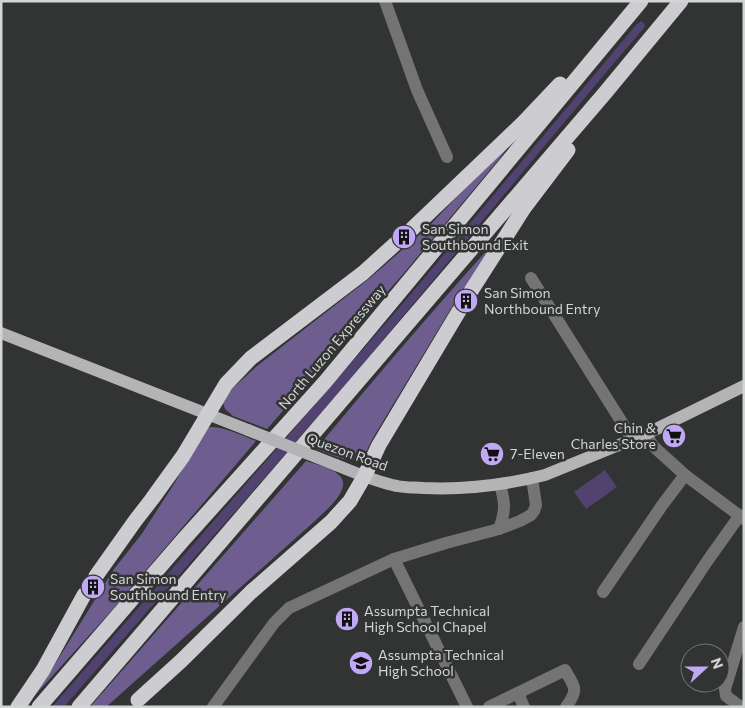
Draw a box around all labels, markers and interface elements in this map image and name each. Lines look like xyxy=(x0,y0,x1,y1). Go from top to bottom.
place label: San Simon Southbound Exit xyxy=(422,220,529,253)
building icon: San Simon Southbound Exit xyxy=(391,224,417,250)
street label: North Luzon Expressway xyxy=(274,281,389,413)
place label: San Simon Northbound Entry xyxy=(484,284,600,317)
building icon: San Simon Northbound Entry xyxy=(453,288,479,314)
place label: Chin & Charles Store xyxy=(571,419,657,452)
supermarket icon: Chin & Charles Store xyxy=(661,423,687,449)
street label: Quezon Road xyxy=(304,429,390,474)
supermarket icon: 7-Eleven xyxy=(479,441,505,467)
place label: 7-Eleven xyxy=(510,445,565,462)
place label: San Simon Southbound Entry xyxy=(110,570,226,603)
building icon: San Simon Southbound Entry xyxy=(80,574,106,600)
place label: Assumpta Technical High School Chapel xyxy=(364,602,490,635)
building icon: Assumpta Technical High School Chapel xyxy=(334,606,360,632)
north arrow xyxy=(680,643,730,693)
place label: Assumpta Technical High School xyxy=(378,646,504,679)
school or university icon: Assumpta Technical High School xyxy=(348,650,374,676)
text: N xyxy=(708,655,727,671)

